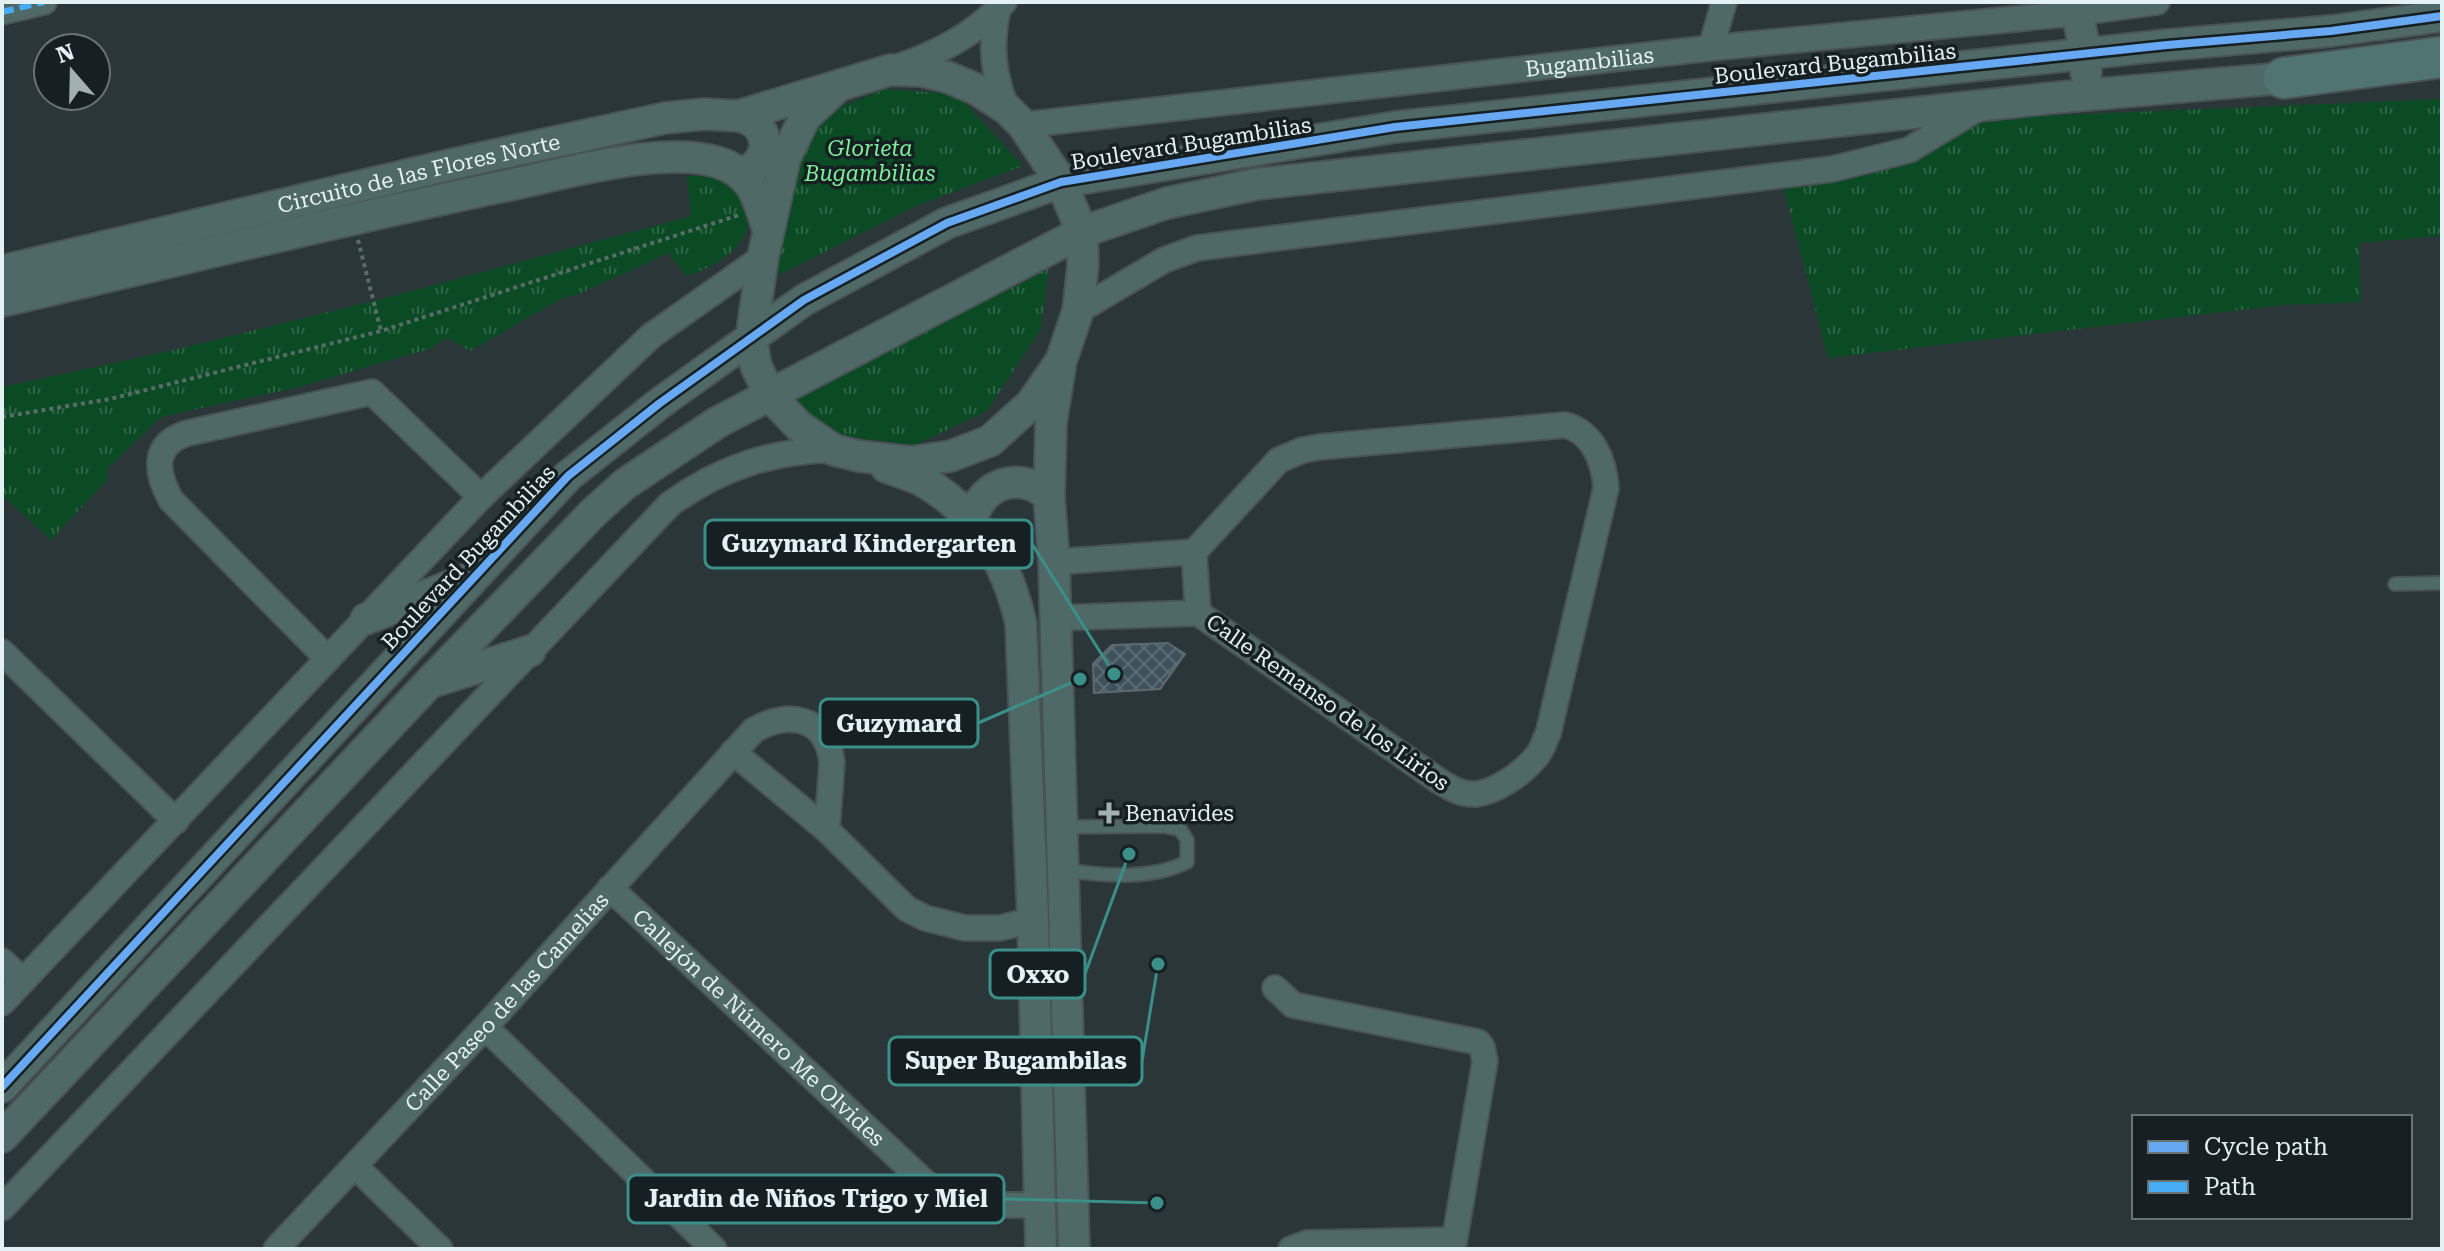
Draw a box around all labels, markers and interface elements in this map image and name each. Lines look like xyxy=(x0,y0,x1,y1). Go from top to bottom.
north arrow xyxy=(32,32,112,112)
street label: Boulevard Bugambilias xyxy=(1713,38,1957,89)
text: N xyxy=(53,39,78,68)
street label: Bugambilias xyxy=(1524,42,1655,82)
street label: Boulevard Bugambilias xyxy=(1069,112,1313,175)
street label: Circuito de las Flores Norte xyxy=(275,129,562,218)
park label: Glorieta Bugambilias xyxy=(804,136,935,186)
street label: Boulevard Bugambilias xyxy=(376,460,560,655)
callout: Guzymard Kindergarten xyxy=(705,520,1032,568)
text: Guzymard Kindergarten xyxy=(722,530,1016,558)
street label: Calle Remanso de los Lirios xyxy=(1202,609,1454,796)
callout: Guzymard xyxy=(820,699,978,747)
text: Guzymard xyxy=(836,710,962,738)
place label: Benavides xyxy=(1125,801,1234,826)
marker: Benavides xyxy=(1100,804,1118,822)
street label: Calle Paseo de las Camelias xyxy=(400,887,614,1117)
street label: Callejón de Número Me Olvides xyxy=(628,904,890,1151)
callout: Oxxo xyxy=(990,950,1085,998)
text: Oxxo xyxy=(1006,961,1070,989)
callout: Super Bugambilas xyxy=(889,1037,1142,1085)
text: Super Bugambilas xyxy=(905,1047,1127,1075)
legend xyxy=(2132,1115,2412,1219)
text: Cycle path xyxy=(2204,1133,2328,1161)
text: Path xyxy=(2204,1173,2256,1201)
callout: Jardin de Niños Trigo y Miel xyxy=(628,1175,1004,1223)
text: Jardin de Niños Trigo y Miel xyxy=(644,1185,988,1213)

